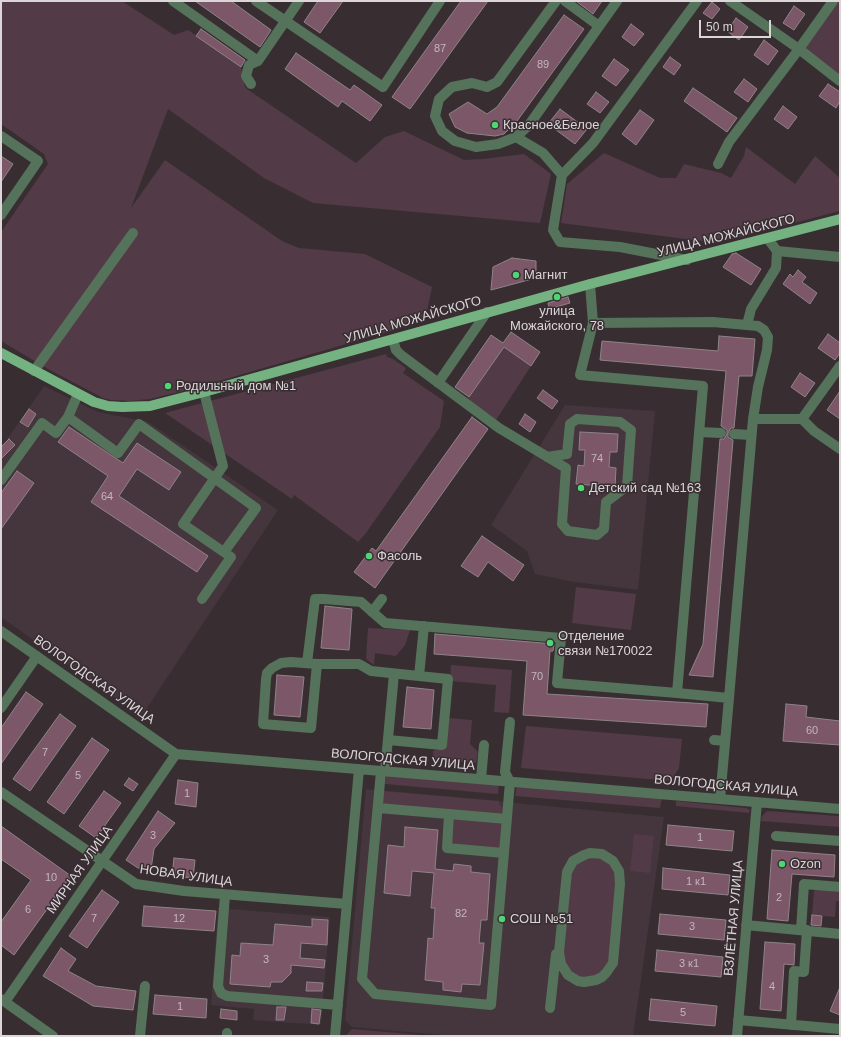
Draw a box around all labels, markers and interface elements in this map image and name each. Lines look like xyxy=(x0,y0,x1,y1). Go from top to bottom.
scale bar xyxy=(701,12,773,38)
text: 50 m xyxy=(706,20,733,34)
house number: 87 xyxy=(434,42,446,56)
house number: 89 xyxy=(537,58,549,72)
place label: Красное&Белое xyxy=(503,117,599,133)
marker: Красное&Белое xyxy=(490,120,500,130)
street label: УЛИЦА МОЖАЙСКОГО xyxy=(655,211,797,261)
place label: Магнит xyxy=(524,267,567,283)
marker: Магнит xyxy=(511,270,521,280)
marker: улица Можайского, 78 xyxy=(552,292,562,302)
street label: УЛИЦА МОЖАЙСКОГО xyxy=(343,293,483,347)
place label: улица Можайского, 78 xyxy=(510,303,604,334)
place label: Родильный дом №1 xyxy=(176,378,296,394)
marker: Родильный дом №1 xyxy=(163,381,173,391)
house number: 74 xyxy=(591,452,603,466)
place label: Детский сад №163 xyxy=(589,480,701,496)
marker: Детский сад №163 xyxy=(576,483,586,493)
house number: 64 xyxy=(101,490,113,504)
place label: Фасоль xyxy=(377,548,422,564)
marker: Фасоль xyxy=(364,551,374,561)
place label: Отделение связи №170022 xyxy=(558,628,652,659)
street label: ВОЛОГОДСКАЯ УЛИЦА xyxy=(30,632,158,728)
marker: Отделение связи №170022 xyxy=(545,638,555,648)
house number: 70 xyxy=(531,670,543,684)
house number: 60 xyxy=(806,724,818,738)
house number: 7 xyxy=(42,746,48,760)
street label: ВОЛОГОДСКАЯ УЛИЦА xyxy=(330,746,476,774)
house number: 5 xyxy=(75,769,81,783)
street label: ВОЛОГОДСКАЯ УЛИЦА xyxy=(653,772,799,800)
house number: 1 xyxy=(184,787,190,801)
street label: МИРНАЯ УЛИЦА xyxy=(44,823,116,917)
house number: 3 xyxy=(150,829,156,843)
house number: 1 xyxy=(697,831,703,845)
place label: Ozon xyxy=(790,856,821,872)
street label: ВЗЛЁТНАЯ УЛИЦА xyxy=(721,859,747,977)
marker: Ozon xyxy=(777,859,787,869)
street label: НОВАЯ УЛИЦА xyxy=(139,862,233,890)
house number: 10 xyxy=(45,871,57,885)
house number: 1 к1 xyxy=(686,875,706,889)
house number: 2 xyxy=(776,891,782,905)
house number: 6 xyxy=(25,903,31,917)
house number: 82 xyxy=(455,907,467,921)
place label: СОШ №51 xyxy=(510,911,573,927)
house number: 7 xyxy=(91,912,97,926)
house number: 12 xyxy=(173,912,185,926)
marker: СОШ №51 xyxy=(497,914,507,924)
house number: 3 xyxy=(689,920,695,934)
house number: 3 xyxy=(263,953,269,967)
house number: 3 к1 xyxy=(679,957,699,971)
house number: 4 xyxy=(769,980,775,994)
house number: 1 xyxy=(177,1000,183,1014)
house number: 5 xyxy=(680,1006,686,1020)

